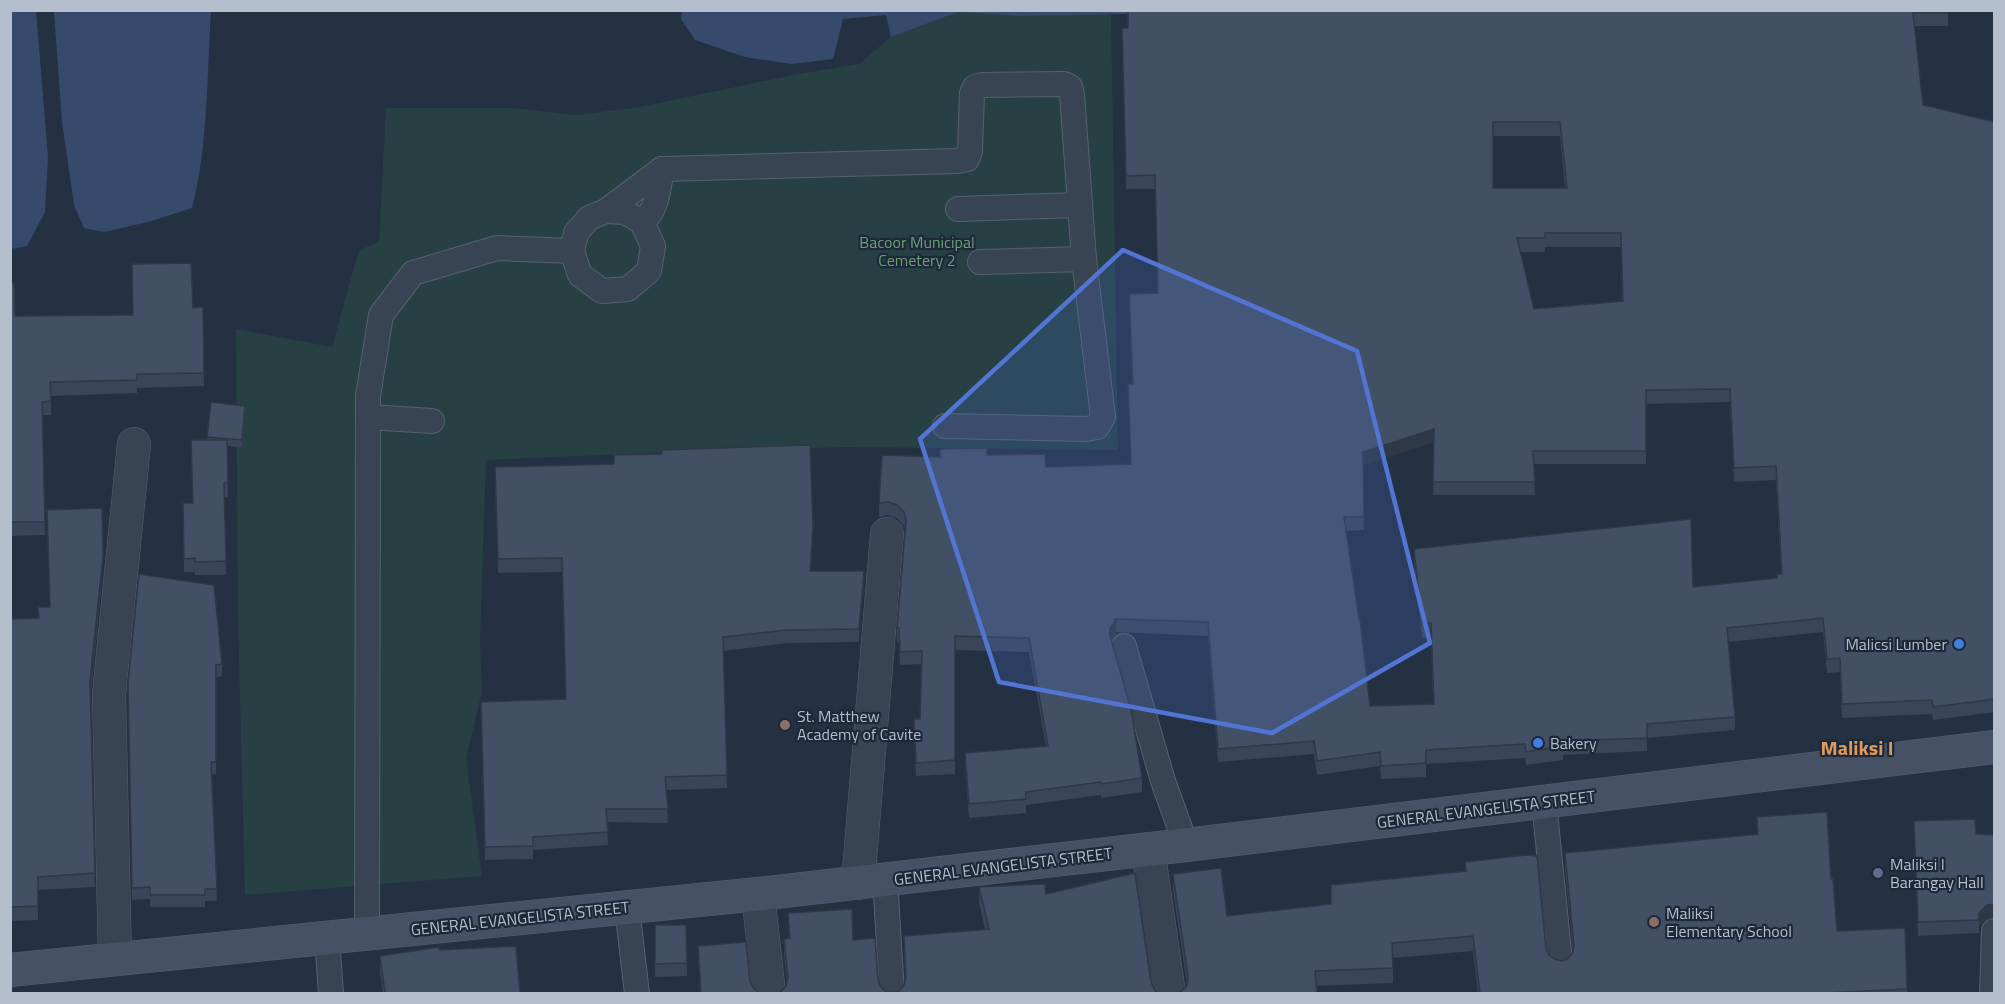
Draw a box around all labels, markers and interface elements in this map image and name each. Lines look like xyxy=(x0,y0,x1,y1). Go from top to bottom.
park label: Bacoor Municipal Cemetery 2 xyxy=(859,230,975,272)
place label: Malicsi Lumber xyxy=(1845,632,1947,656)
marker: Malicsi Lumber xyxy=(1952,637,1966,651)
place label: St. Matthew Academy of Cavite xyxy=(797,704,921,746)
marker: St. Matthew Academy of Cavite xyxy=(778,718,792,732)
place label: Bakery xyxy=(1550,731,1597,755)
district label: Maliksi I xyxy=(1821,732,1893,763)
marker: Bakery xyxy=(1531,736,1545,750)
street label: GENERAL EVANGELISTA STREET xyxy=(1376,784,1597,834)
street label: GENERAL EVANGELISTA STREET xyxy=(893,841,1114,891)
place label: Maliksi I Barangay Hall xyxy=(1890,852,1984,894)
marker: Maliksi I Barangay Hall xyxy=(1871,866,1885,880)
street label: GENERAL EVANGELISTA STREET xyxy=(410,895,631,941)
place label: Maliksi Elementary School xyxy=(1666,901,1792,943)
marker: Maliksi Elementary School xyxy=(1647,915,1661,929)

